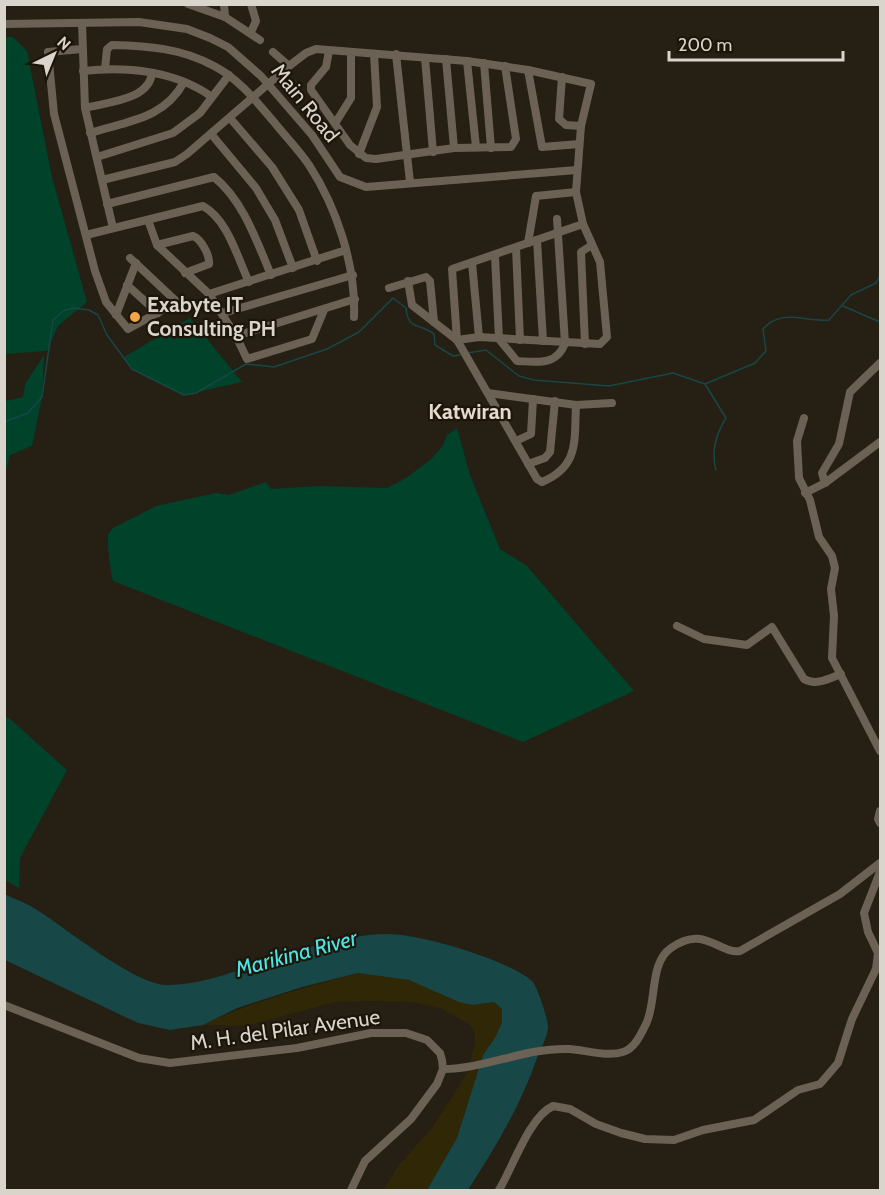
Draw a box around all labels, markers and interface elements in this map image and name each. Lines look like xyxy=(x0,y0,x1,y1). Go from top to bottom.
north arrow xyxy=(24,24,84,84)
scale bar xyxy=(669,24,843,62)
text: N xyxy=(53,33,75,54)
text: 200 m xyxy=(678,34,732,56)
street label: Main Road xyxy=(266,58,345,147)
place label: Exabyte IT Consulting PH xyxy=(147,292,276,341)
marker: Exabyte IT Consulting PH xyxy=(128,310,142,324)
district label: Katwiran xyxy=(428,398,512,425)
water label: Marikina River xyxy=(231,924,361,983)
street label: M. H. del Pilar Avenue xyxy=(188,1004,382,1055)

